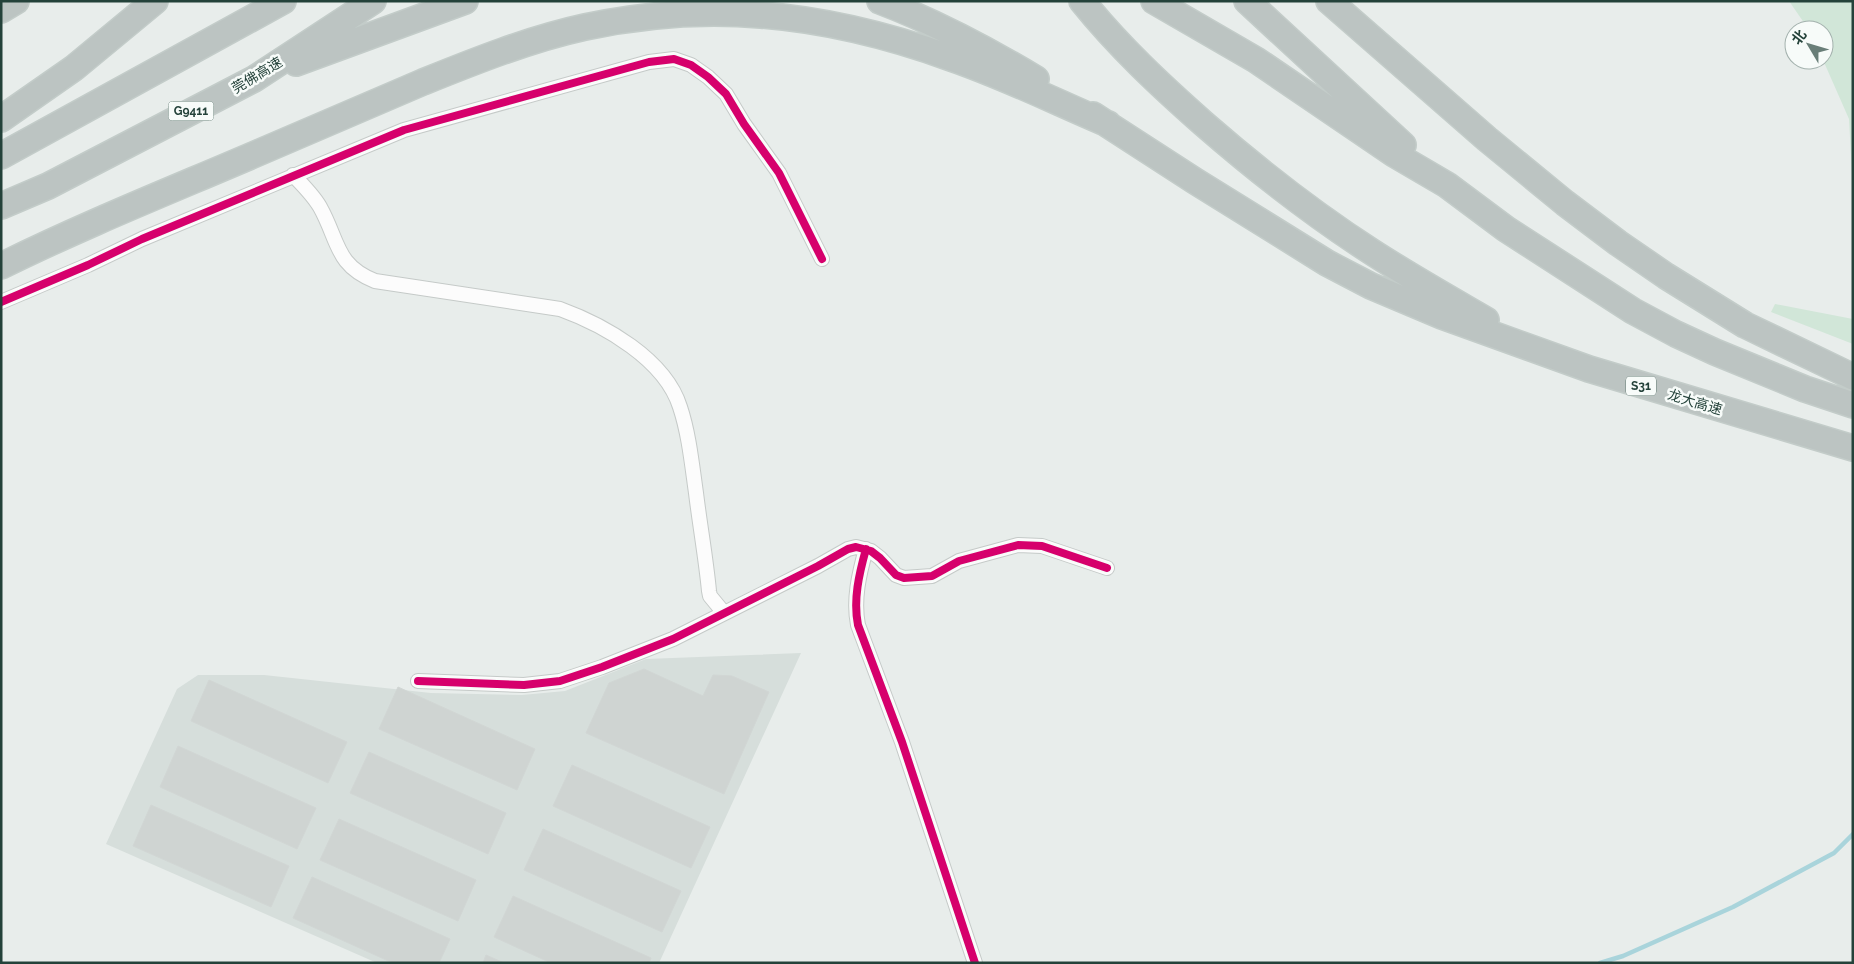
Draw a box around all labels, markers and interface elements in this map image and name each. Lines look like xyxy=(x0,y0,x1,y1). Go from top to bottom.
north arrow xyxy=(1784,20,1834,70)
text: 北 xyxy=(1788,27,1809,47)
street label: 莞佛高速 xyxy=(229,54,285,96)
road number: G9411 xyxy=(168,102,214,120)
road number: S31 xyxy=(1626,376,1656,396)
street label: 龙大高速 xyxy=(1666,386,1724,418)

